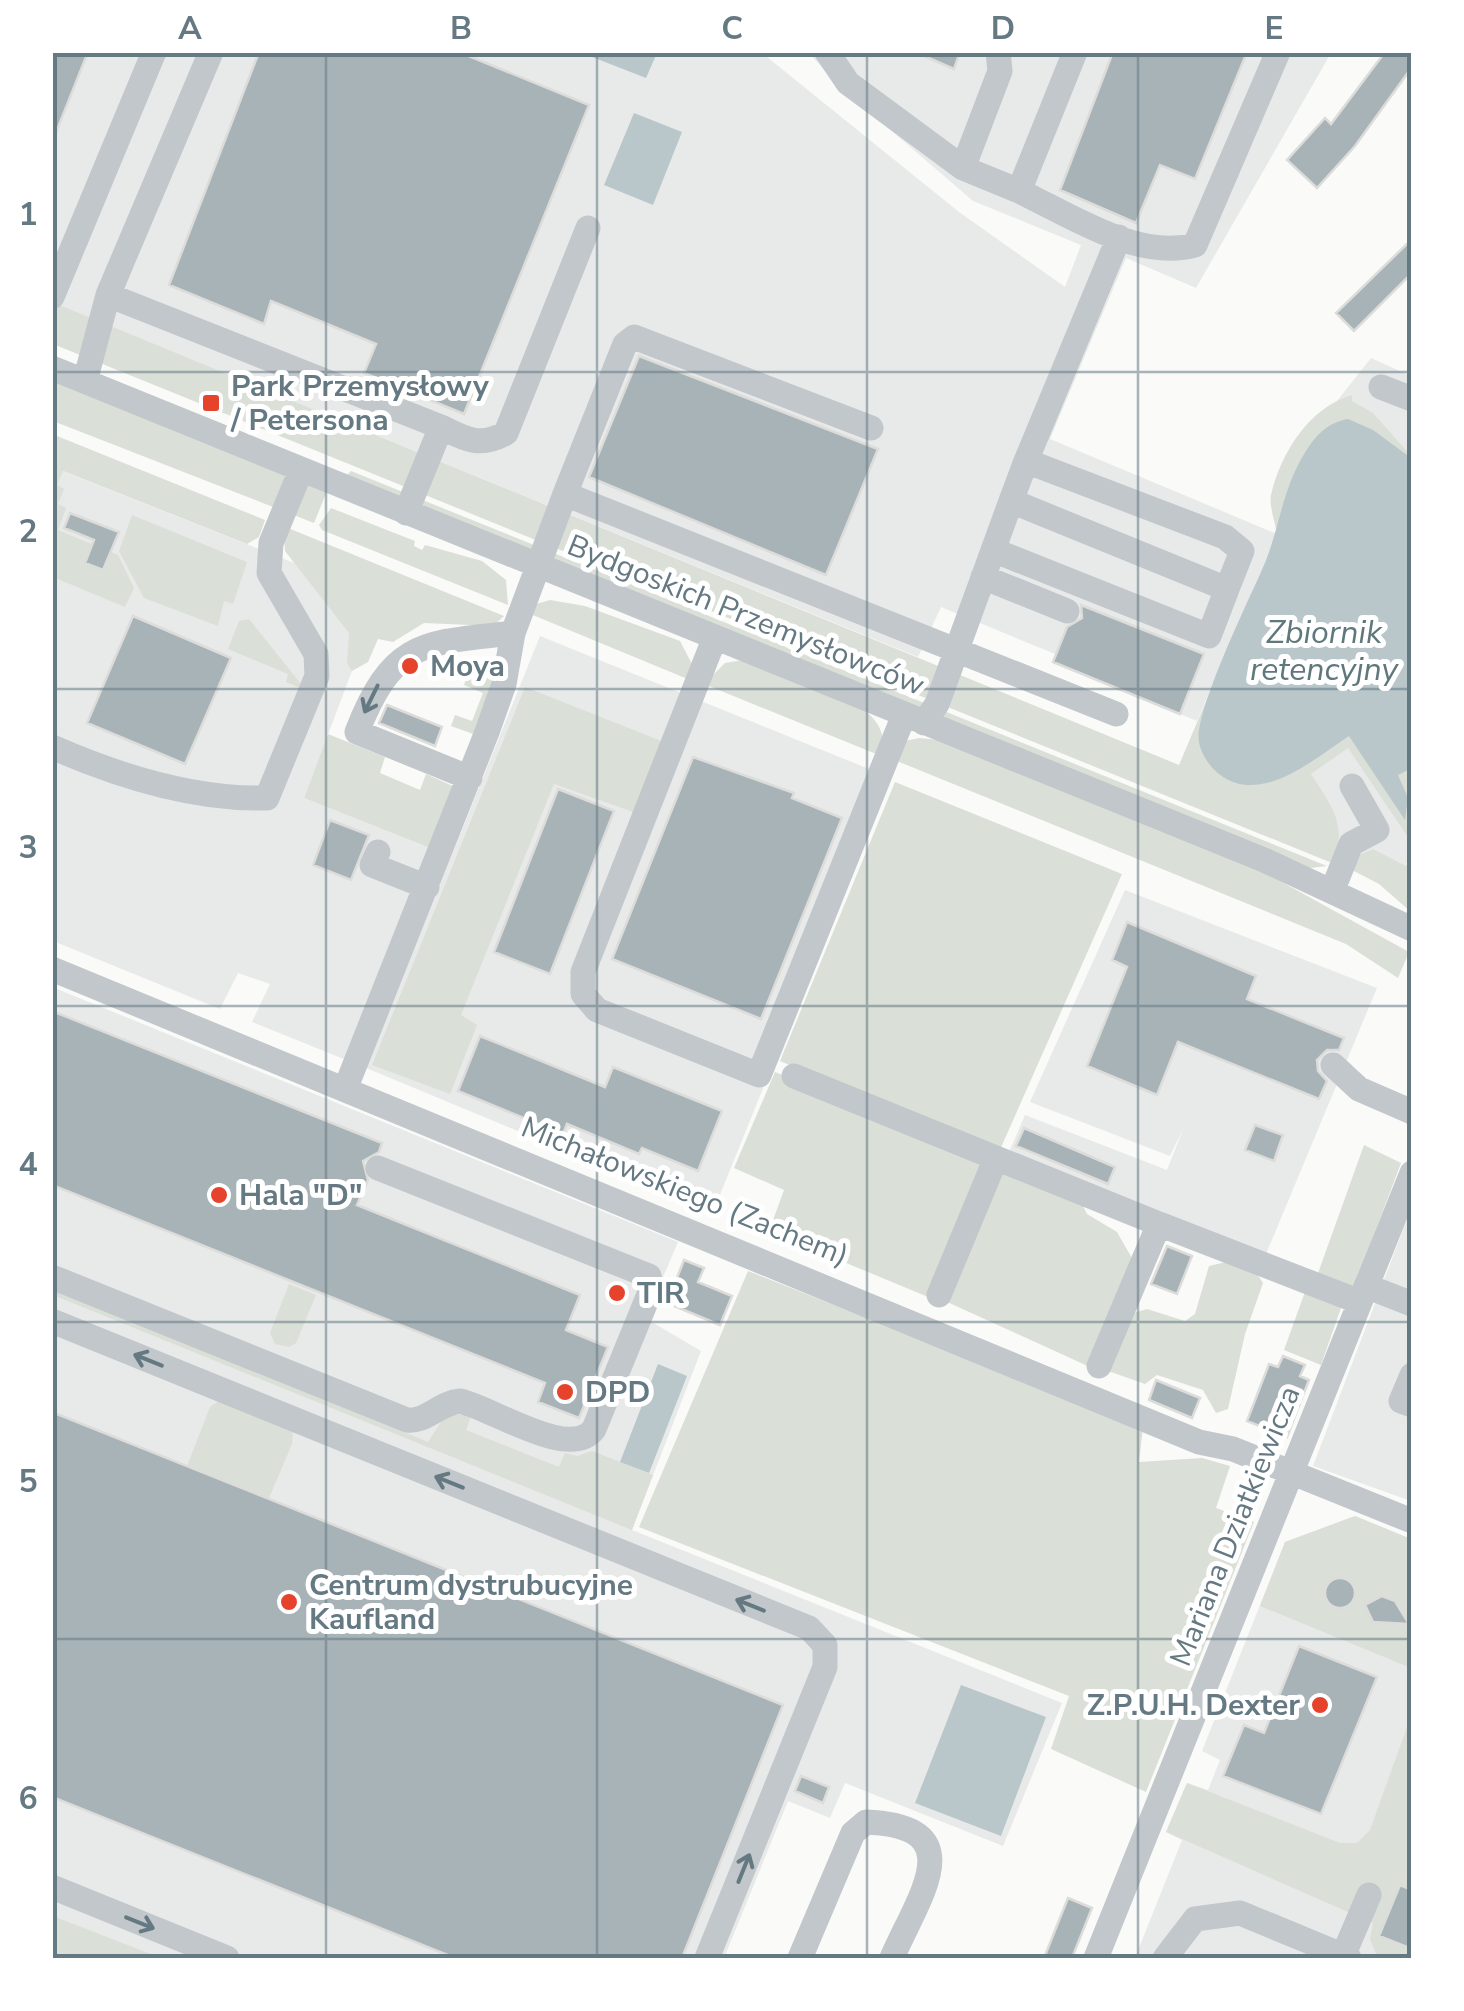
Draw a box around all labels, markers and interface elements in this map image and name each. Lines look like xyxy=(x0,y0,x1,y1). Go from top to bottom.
text: A xyxy=(178,7,202,50)
text: B xyxy=(450,7,472,50)
text: C xyxy=(721,7,743,50)
text: D xyxy=(991,7,1015,50)
text: E xyxy=(1264,7,1284,50)
text: 1 xyxy=(18,193,38,236)
place label: Park Przemysłowy / Petersona xyxy=(230,366,489,441)
marker: Park Przemysłowy / Petersona xyxy=(200,392,222,414)
text: 2 xyxy=(18,510,38,553)
street label: Bydgoskich Przemysłowców xyxy=(561,525,931,706)
water label: Zbiornik retencyjny xyxy=(1250,611,1400,691)
place label: Moya xyxy=(430,646,505,687)
marker: Moya xyxy=(399,655,421,677)
one-way arrow xyxy=(361,683,380,713)
text: 3 xyxy=(18,826,38,869)
street label: Michałowskiego (Zachem) xyxy=(515,1107,854,1276)
text: 4 xyxy=(18,1143,38,1186)
place label: Hala "D" xyxy=(239,1175,362,1216)
marker: Hala "D" xyxy=(208,1184,230,1206)
place label: TIR xyxy=(637,1273,685,1314)
marker: TIR xyxy=(606,1282,628,1304)
one-way arrow xyxy=(133,1349,164,1367)
place label: DPD xyxy=(585,1372,650,1413)
street label: Mariana Dziatkiewicza xyxy=(1160,1380,1310,1672)
marker: DPD xyxy=(554,1381,576,1403)
text: 5 xyxy=(18,1460,38,1503)
one-way arrow xyxy=(434,1472,465,1490)
place label: Centrum dystrubucyjne Kaufland xyxy=(309,1565,633,1640)
marker: Centrum dystrubucyjne Kaufland xyxy=(278,1591,300,1613)
one-way arrow xyxy=(736,1594,766,1612)
place label: Z.P.U.H. Dexter xyxy=(1087,1685,1300,1726)
marker: Z.P.U.H. Dexter xyxy=(1309,1694,1331,1716)
text: 6 xyxy=(18,1777,38,1820)
one-way arrow xyxy=(736,1853,754,1884)
one-way arrow xyxy=(124,1915,154,1933)

